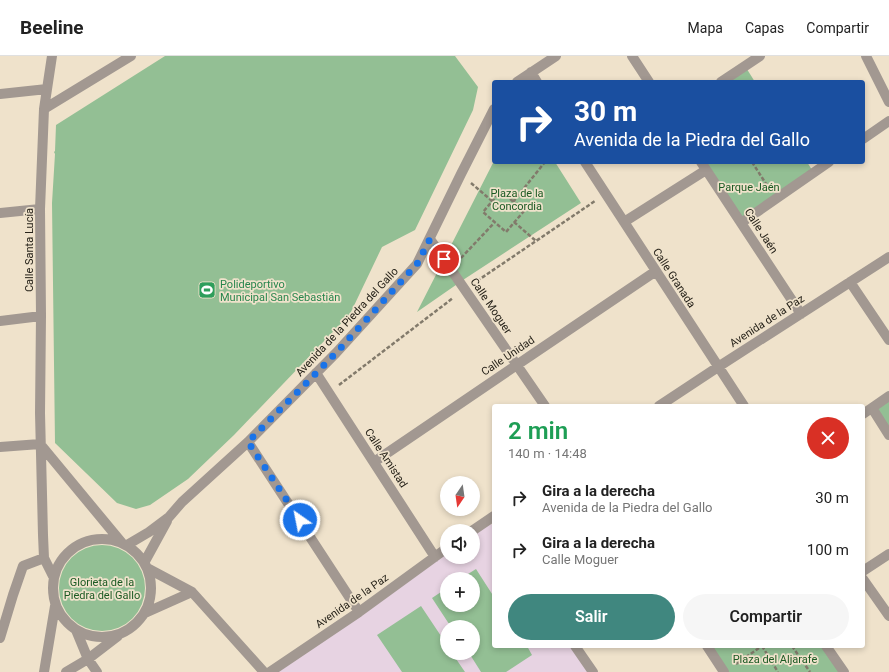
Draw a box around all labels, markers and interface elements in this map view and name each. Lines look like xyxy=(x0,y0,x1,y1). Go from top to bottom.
text: Beeline xyxy=(20,16,84,39)
text: Mapa xyxy=(688,20,723,36)
text: Capas xyxy=(745,20,784,36)
text: Compartir xyxy=(806,20,869,36)
text: 30 m xyxy=(574,95,637,128)
icon: right xyxy=(508,96,560,148)
text: Avenida de la Piedra del Gallo xyxy=(574,129,810,150)
park label: Parque Jaén xyxy=(718,181,780,194)
park label: Plaza de la Concordia xyxy=(490,187,544,213)
street label: Calle Jaén xyxy=(742,206,780,256)
street label: Calle Santa Lucía xyxy=(23,208,36,292)
pin xyxy=(427,242,461,276)
street label: Calle Granada xyxy=(650,246,698,310)
icon: arrive xyxy=(433,248,455,270)
street label: Avenida de la Piedra del Gallo xyxy=(293,265,401,379)
street label: Calle Moguer xyxy=(468,276,515,337)
place label: Polideportivo Municipal San Sebastián xyxy=(220,278,340,304)
sports icon: Polideportivo Municipal San Sebastián xyxy=(197,280,217,300)
street label: Avenida de la Paz xyxy=(727,292,807,350)
street label: Calle Unidad xyxy=(479,333,537,379)
text: 2 min xyxy=(508,417,568,445)
button: close xyxy=(807,417,849,459)
street label: Calle Amistad xyxy=(362,426,410,490)
text: 140 m · 14:48 xyxy=(508,446,587,461)
north arrow xyxy=(440,476,480,516)
map controls xyxy=(440,476,480,660)
text: Gira a la derecha xyxy=(542,482,655,500)
icon: right xyxy=(508,487,530,509)
text: 30 m xyxy=(815,489,849,507)
position arrow xyxy=(279,499,321,541)
text: Avenida de la Piedra del Gallo xyxy=(542,500,712,515)
button: sound xyxy=(440,524,480,564)
text: Gira a la derecha xyxy=(542,534,655,552)
icon: right xyxy=(508,539,530,561)
text: 100 m xyxy=(807,541,849,559)
text: Calle Moguer xyxy=(542,552,619,567)
street label: Avenida de la Paz xyxy=(313,571,391,631)
button: + xyxy=(440,572,480,612)
park label: Glorieta de la Piedra del Gallo xyxy=(64,576,140,602)
button: Salir xyxy=(508,594,675,640)
button: Compartir xyxy=(683,594,849,640)
button: − xyxy=(440,620,480,660)
park label: Plaza del Aljarafe xyxy=(733,653,818,666)

